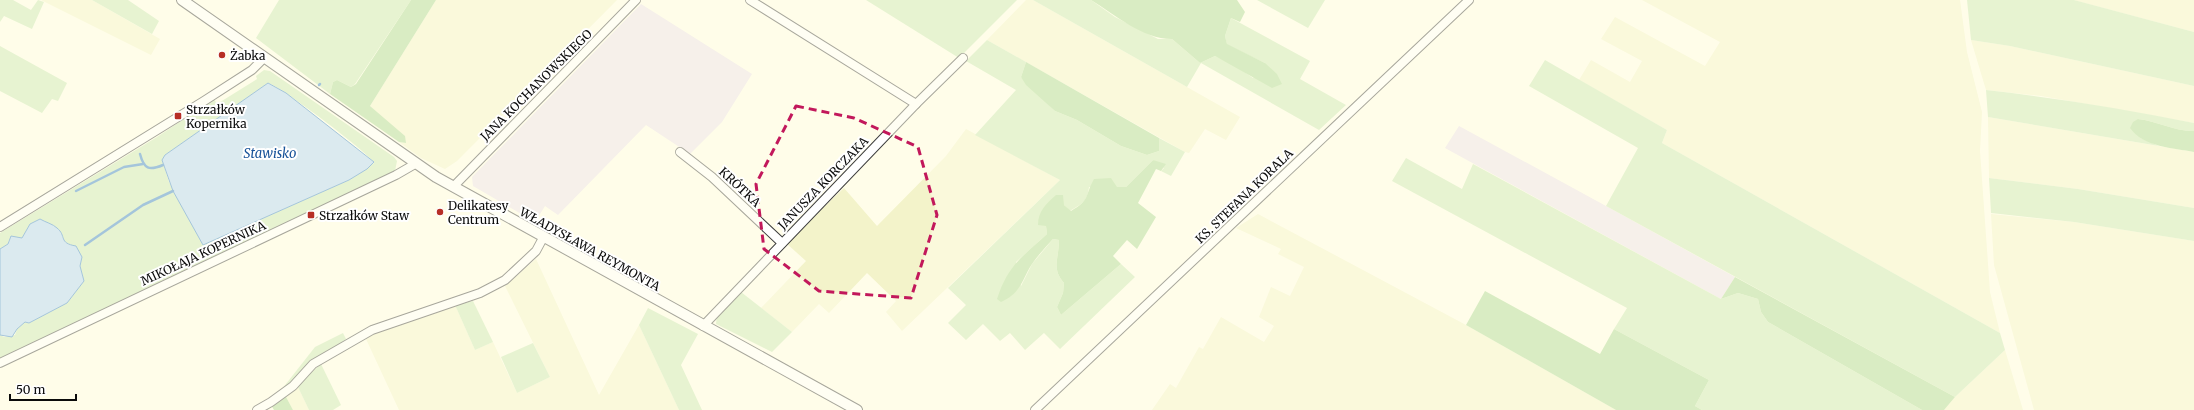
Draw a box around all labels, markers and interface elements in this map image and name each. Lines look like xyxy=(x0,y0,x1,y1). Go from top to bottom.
street label: JANA KOCHANOWSKIEGO xyxy=(476,26,595,145)
place label: Żabka xyxy=(230,48,266,63)
marker: Żabka xyxy=(217,50,227,60)
place label: Strzałków Kopernika xyxy=(186,102,247,131)
marker: Strzałków Kopernika xyxy=(173,111,183,121)
street label: JANUSZA KORCZAKA xyxy=(774,133,872,233)
water label: Stawisko xyxy=(244,145,296,162)
street label: KS. STEFANA KORALA xyxy=(1192,145,1296,246)
street label: KRÓTKA xyxy=(716,164,764,210)
place label: Delikatesy Centrum xyxy=(448,198,509,227)
street label: WŁADYSŁAWA REYMONTA xyxy=(516,203,664,294)
marker: Delikatesy Centrum xyxy=(435,207,445,217)
place label: Strzałków Staw xyxy=(319,208,410,223)
marker: Strzałków Staw xyxy=(306,210,316,220)
street label: MIKOŁAJA KOPERNIKA xyxy=(138,217,268,289)
scale bar xyxy=(10,376,76,402)
text: 50 m xyxy=(16,382,45,397)

